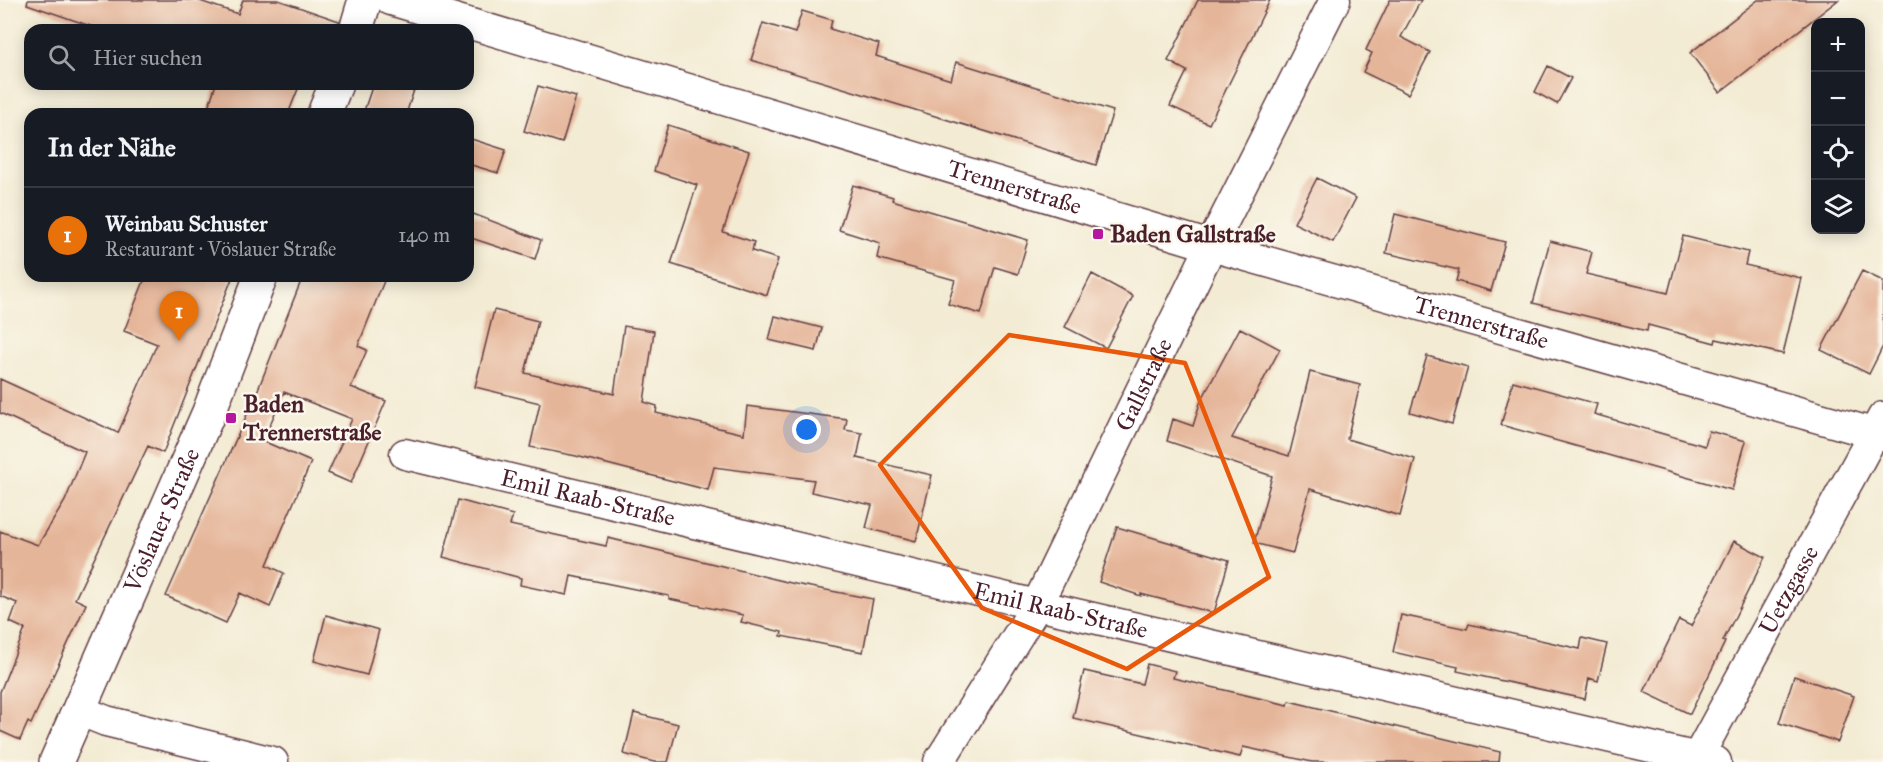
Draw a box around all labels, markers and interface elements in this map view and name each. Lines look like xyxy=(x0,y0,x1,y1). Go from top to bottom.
map controls xyxy=(1811,18,1865,234)
button: + xyxy=(1811,18,1865,72)
search box xyxy=(24,24,474,90)
icon: search xyxy=(45,41,78,74)
text: Hier suchen xyxy=(93,44,202,71)
button: − xyxy=(1811,72,1865,126)
button: locate xyxy=(1811,126,1865,180)
text: In der Nähe xyxy=(48,131,176,163)
street label: Trennerstraße xyxy=(944,153,1085,221)
button: layers xyxy=(1811,180,1865,234)
text: Weinbau Schuster xyxy=(105,210,267,237)
place label: Baden Gallstraße xyxy=(1110,219,1276,249)
text: 1 xyxy=(64,223,71,247)
text: 140 m xyxy=(398,223,450,247)
marker: Baden Gallstraße xyxy=(1091,227,1105,241)
text: Restaurant · Vöslauer Straße xyxy=(105,237,336,261)
street label: Trennerstraße xyxy=(1411,289,1552,356)
pin: 1 xyxy=(160,292,198,341)
street label: Gallstraße xyxy=(1109,333,1179,436)
place label: Baden Trennerstraße xyxy=(242,389,381,447)
marker: Baden Trennerstraße xyxy=(224,411,238,425)
your location xyxy=(792,415,821,444)
street label: Vöslauer Straße xyxy=(117,443,206,598)
street label: Emil Raab-Straße xyxy=(498,462,678,533)
street label: Uetzgasse xyxy=(1752,540,1825,640)
street label: Emil Raab-Straße xyxy=(970,575,1151,645)

